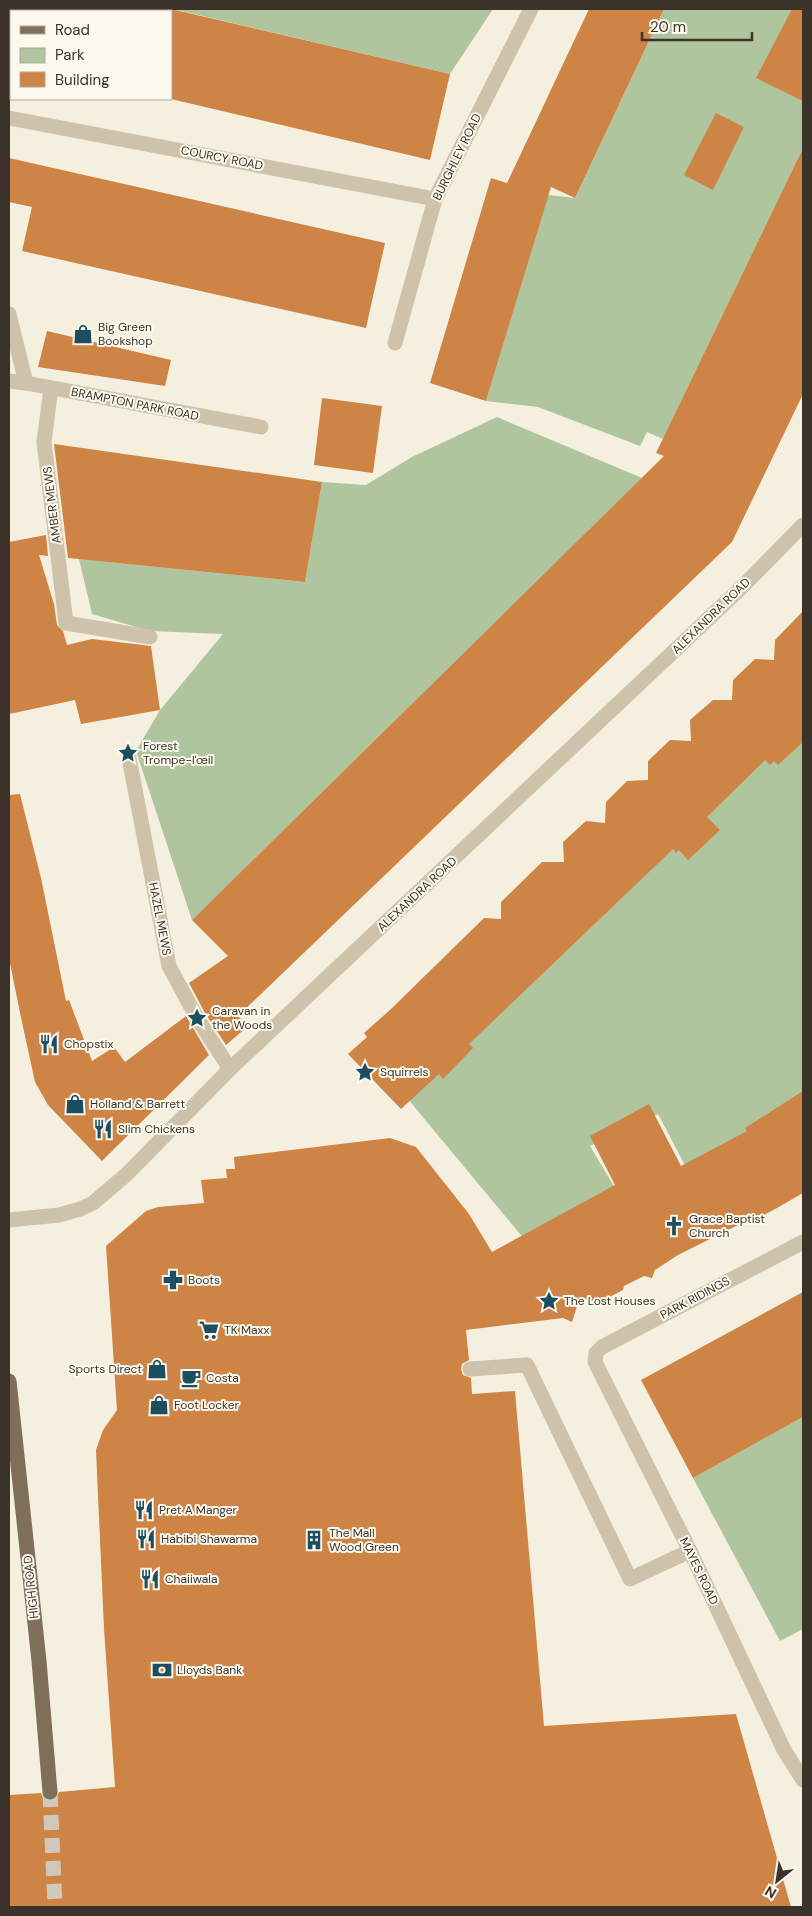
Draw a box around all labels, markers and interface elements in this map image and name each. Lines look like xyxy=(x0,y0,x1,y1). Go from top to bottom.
legend xyxy=(10,10,172,100)
scale bar xyxy=(642,10,752,42)
text: 20 m xyxy=(650,17,686,37)
text: Road xyxy=(55,20,90,40)
text: Park xyxy=(55,45,85,65)
text: Building xyxy=(55,70,110,90)
street label: BURGHLEY ROAD xyxy=(429,111,485,203)
street label: COURCY ROAD xyxy=(180,142,264,174)
place label: Big Green Bookshop xyxy=(98,319,153,349)
shop icon: Big Green Bookshop xyxy=(72,323,94,345)
street label: BRAMPTON PARK ROAD xyxy=(70,384,200,424)
street label: AMBER MEWS xyxy=(39,465,65,545)
street label: ALEXANDRA ROAD xyxy=(668,574,754,658)
place label: Forest Trompe-l'œil xyxy=(143,738,213,768)
place icon: Forest Trompe-l'œil xyxy=(117,742,139,764)
street label: ALEXANDRA ROAD xyxy=(374,853,460,935)
street label: HAZEL MEWS xyxy=(145,881,175,957)
place label: Caravan in the Woods xyxy=(212,1003,272,1033)
place icon: Caravan in the Woods xyxy=(186,1007,208,1029)
restaurant icon: Chopstix xyxy=(38,1033,60,1055)
place label: Chopstix xyxy=(64,1036,113,1052)
place icon: Squirrels xyxy=(354,1061,376,1083)
place label: Squirrels xyxy=(380,1064,428,1080)
shop icon: Holland & Barrett xyxy=(64,1093,86,1115)
place label: Holland & Barrett xyxy=(90,1096,186,1112)
restaurant icon: Slim Chickens xyxy=(92,1118,114,1140)
place label: Slim Chickens xyxy=(118,1121,195,1137)
place label: Grace Baptist Church xyxy=(689,1211,765,1241)
church icon: Grace Baptist Church xyxy=(663,1215,685,1237)
pharmacy icon: Boots xyxy=(162,1269,184,1291)
place label: Boots xyxy=(188,1272,220,1288)
street label: PARK RIDINGS xyxy=(657,1273,733,1323)
place icon: The Lost Houses xyxy=(538,1290,560,1312)
place label: The Lost Houses xyxy=(564,1293,656,1309)
supermarket icon: TK Maxx xyxy=(198,1319,220,1341)
place label: TK Maxx xyxy=(224,1322,270,1338)
shop icon: Sports Direct xyxy=(146,1358,168,1380)
place label: Sports Direct xyxy=(68,1361,142,1377)
cafe icon: Costa xyxy=(180,1367,202,1389)
place label: Costa xyxy=(206,1370,239,1386)
shop icon: Foot Locker xyxy=(148,1394,170,1416)
place label: Foot Locker xyxy=(174,1397,240,1413)
restaurant icon: Pret A Manger xyxy=(133,1499,155,1521)
place label: Pret A Manger xyxy=(159,1502,238,1518)
place label: The Mall Wood Green xyxy=(329,1525,399,1555)
restaurant icon: Habibi Shawarma xyxy=(135,1528,157,1550)
building icon: The Mall Wood Green xyxy=(303,1529,325,1551)
place label: Habibi Shawarma xyxy=(161,1531,257,1547)
street label: MAYES ROAD xyxy=(676,1535,722,1607)
street label: HIGH ROAD xyxy=(20,1555,42,1619)
restaurant icon: Chaiiwala xyxy=(139,1568,161,1590)
place label: Chaiiwala xyxy=(165,1571,217,1587)
bank icon: Lloyds Bank xyxy=(151,1659,173,1681)
place label: Lloyds Bank xyxy=(177,1662,242,1678)
north arrow xyxy=(752,1856,802,1906)
text: N xyxy=(762,1882,779,1903)

